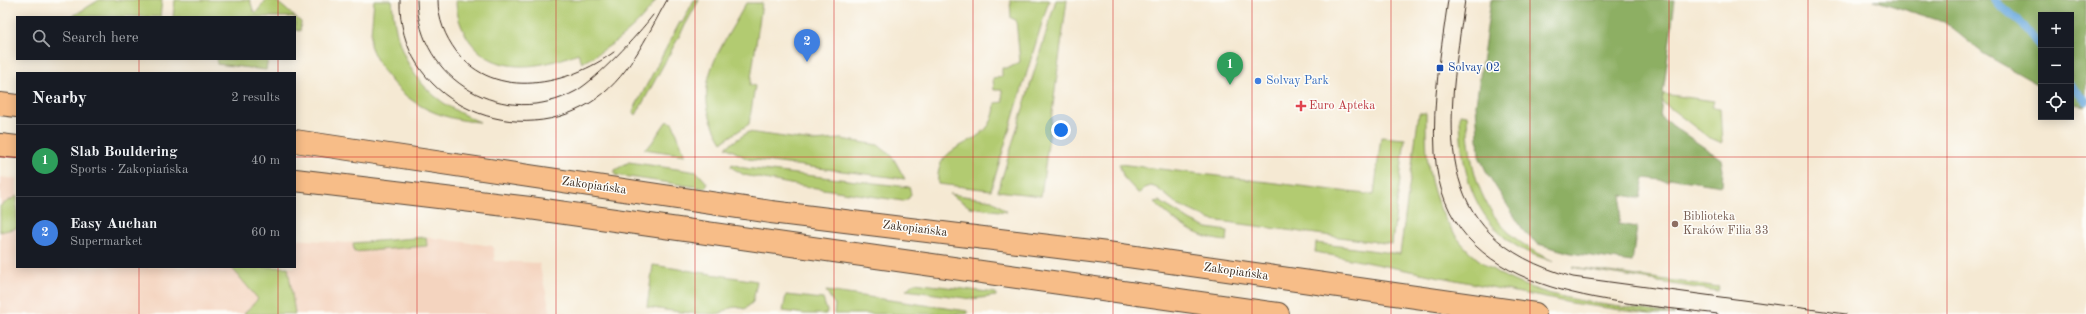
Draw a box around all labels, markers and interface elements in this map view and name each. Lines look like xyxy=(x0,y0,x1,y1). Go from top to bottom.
map controls xyxy=(2038,12,2074,120)
button: + xyxy=(2038,12,2074,48)
search box xyxy=(16,16,296,60)
icon: search xyxy=(30,27,52,49)
pin: 2 xyxy=(794,29,820,62)
text: Search here xyxy=(62,31,139,46)
button: − xyxy=(2038,48,2074,84)
pin: 1 xyxy=(1217,52,1243,85)
place label: Solvay 02 xyxy=(1448,62,1500,74)
marker: Solvay 02 xyxy=(1435,63,1445,73)
place label: Solvay Park xyxy=(1266,75,1329,87)
marker: Solvay Park xyxy=(1253,76,1263,86)
button: locate xyxy=(2038,84,2074,120)
text: Nearby xyxy=(32,90,87,107)
text: 2 results xyxy=(231,91,280,104)
place label: Euro Apteka xyxy=(1309,100,1375,112)
marker: Euro Apteka xyxy=(1296,101,1306,111)
your location xyxy=(1051,120,1071,140)
text: Slab Bouldering xyxy=(70,145,178,160)
text: 1 xyxy=(41,154,49,167)
text: 40 m xyxy=(251,154,280,167)
text: Sports · Zakopiańska xyxy=(70,163,188,176)
street label: Zakopiańska xyxy=(561,176,627,196)
place label: Biblioteka Kraków Filia 33 xyxy=(1683,211,1769,237)
text: Easy Auchan xyxy=(70,217,157,232)
street label: Zakopiańska xyxy=(882,219,948,239)
marker: Biblioteka Kraków Filia 33 xyxy=(1670,219,1680,229)
text: 2 xyxy=(41,226,49,239)
text: 60 m xyxy=(251,226,280,239)
text: Supermarket xyxy=(70,235,142,248)
street label: Zakopiańska xyxy=(1203,262,1269,282)

